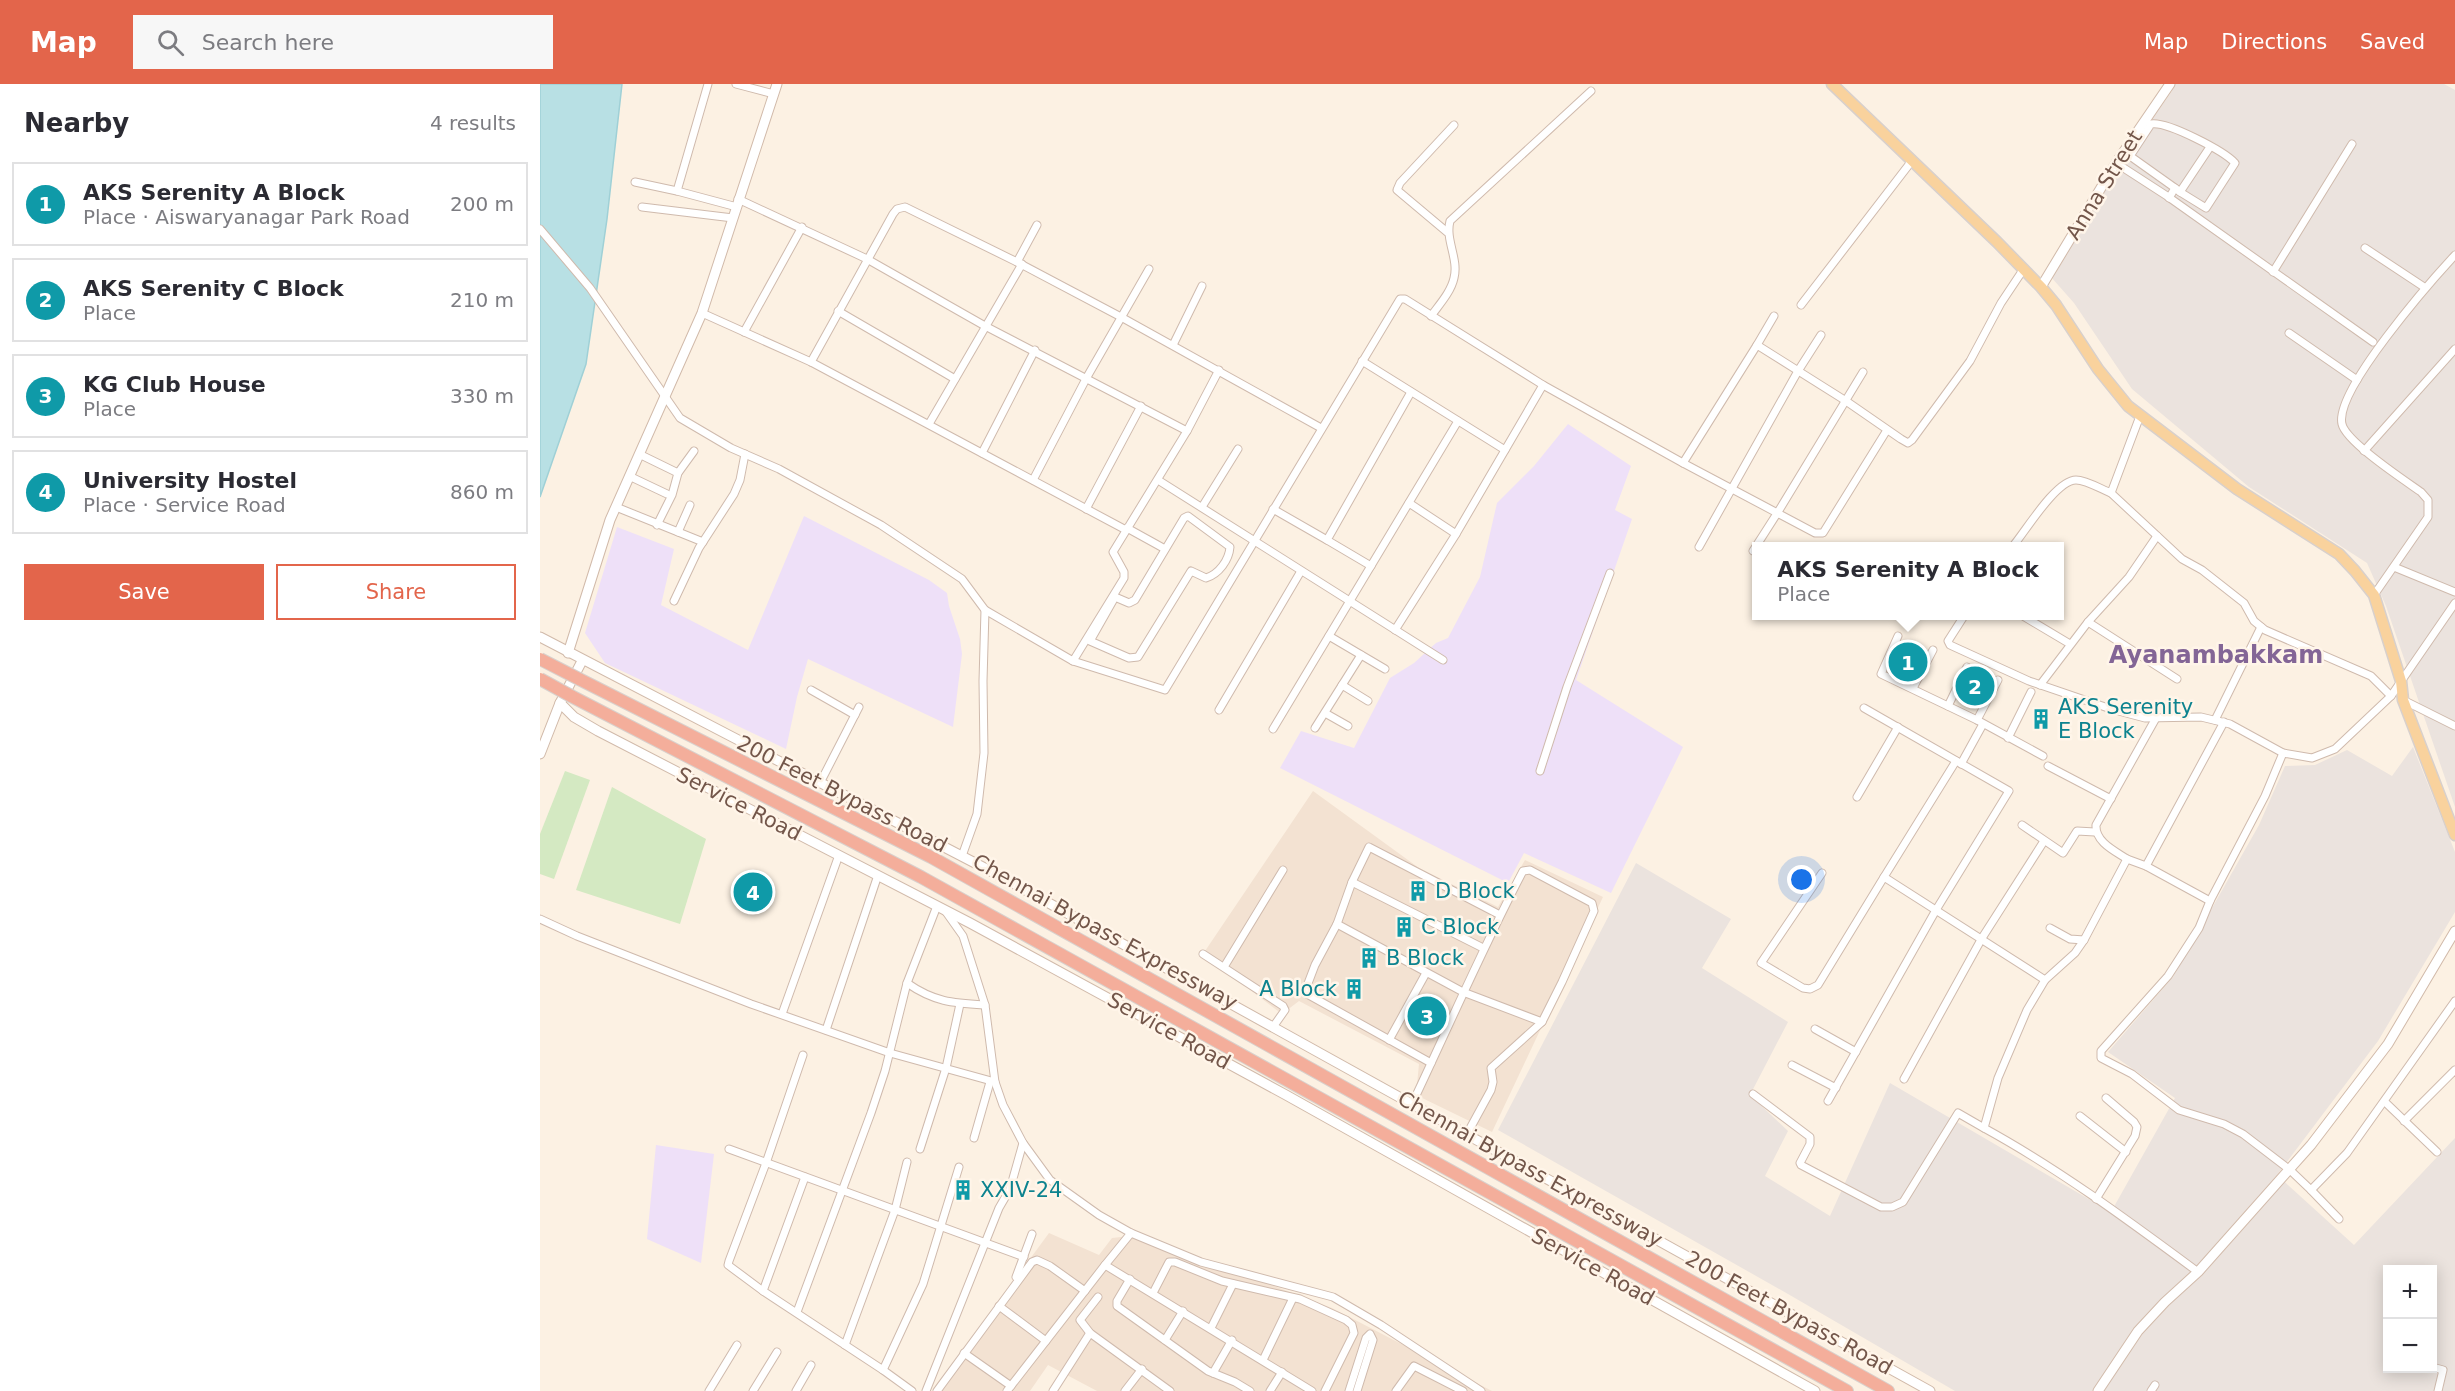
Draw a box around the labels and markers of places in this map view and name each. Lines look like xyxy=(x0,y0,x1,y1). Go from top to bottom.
pin: 1 xyxy=(1888,640,1928,684)
pin: 2 xyxy=(1956,664,1994,708)
place label: AKS Serenity E Block xyxy=(2058,695,2193,743)
building icon: AKS Serenity E Block xyxy=(2029,707,2053,731)
pin: 4 xyxy=(734,870,772,914)
building icon: D Block xyxy=(1406,879,1430,903)
place label: D Block xyxy=(1435,879,1515,903)
building icon: C Block xyxy=(1392,915,1416,939)
place label: C Block xyxy=(1421,915,1500,939)
building icon: B Block xyxy=(1357,946,1381,970)
place label: B Block xyxy=(1386,946,1465,970)
place label: A Block xyxy=(1259,977,1338,1001)
building icon: A Block xyxy=(1342,977,1366,1001)
pin: 3 xyxy=(1408,994,1446,1038)
building icon: XXIV-24 xyxy=(951,1178,975,1202)
place label: XXIV-24 xyxy=(980,1178,1062,1202)

